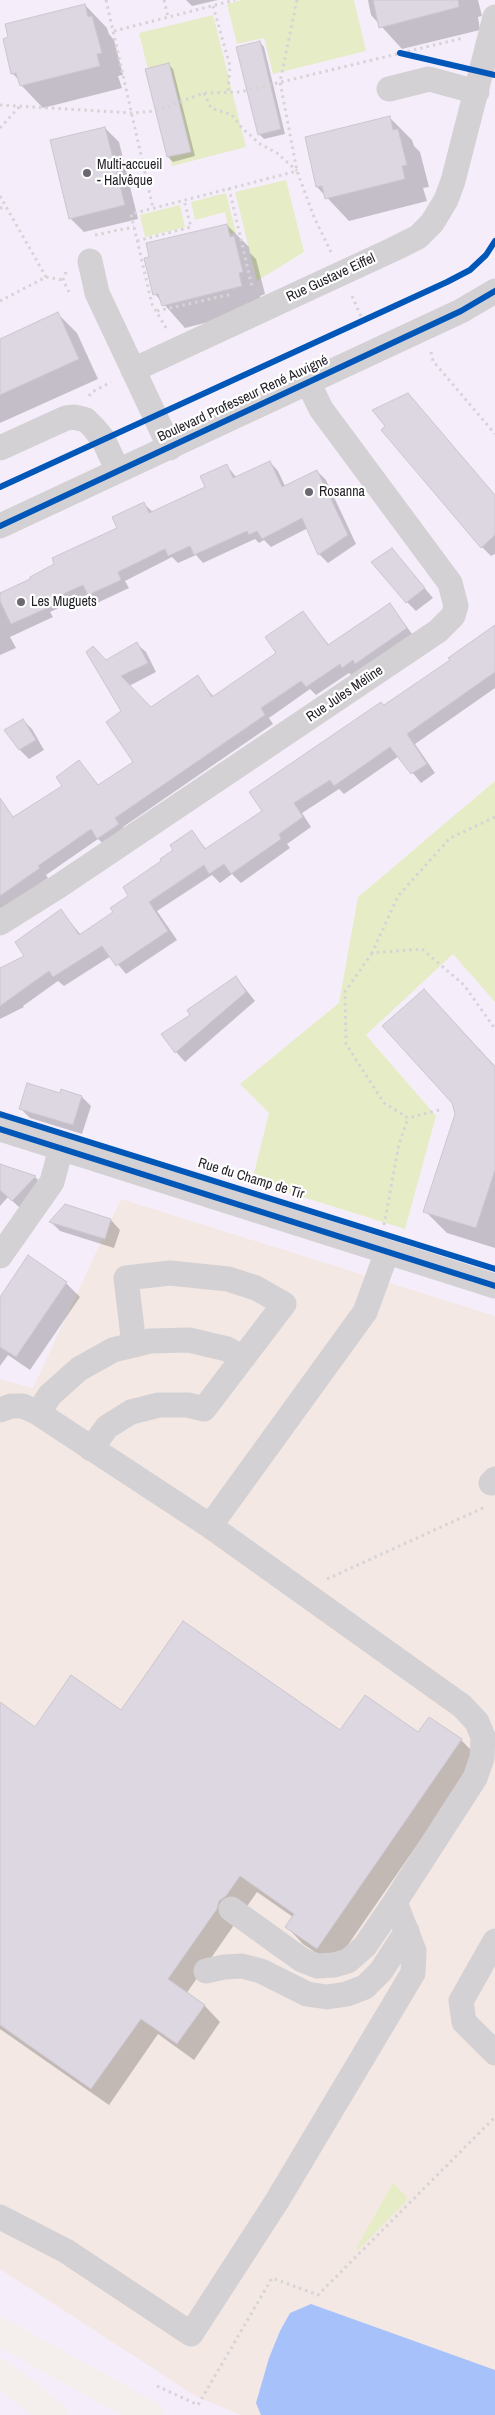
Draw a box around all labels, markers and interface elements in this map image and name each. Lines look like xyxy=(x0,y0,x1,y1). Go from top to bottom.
place label: Multi-accueil - Halvêque xyxy=(97,157,162,190)
marker: Multi-accueil - Halvêque xyxy=(81,167,93,179)
street label: Rue Gustave Eiffel xyxy=(284,250,378,306)
street label: Boulevard Professeur René Auvigné xyxy=(155,352,331,446)
place label: Rosanna xyxy=(319,484,365,500)
marker: Rosanna xyxy=(303,486,315,498)
place label: Les Muguets xyxy=(31,594,97,610)
marker: Les Muguets xyxy=(15,596,27,608)
street label: Rue Jules Méline xyxy=(304,662,386,726)
street label: Rue du Champ de Tir xyxy=(196,1155,306,1203)

